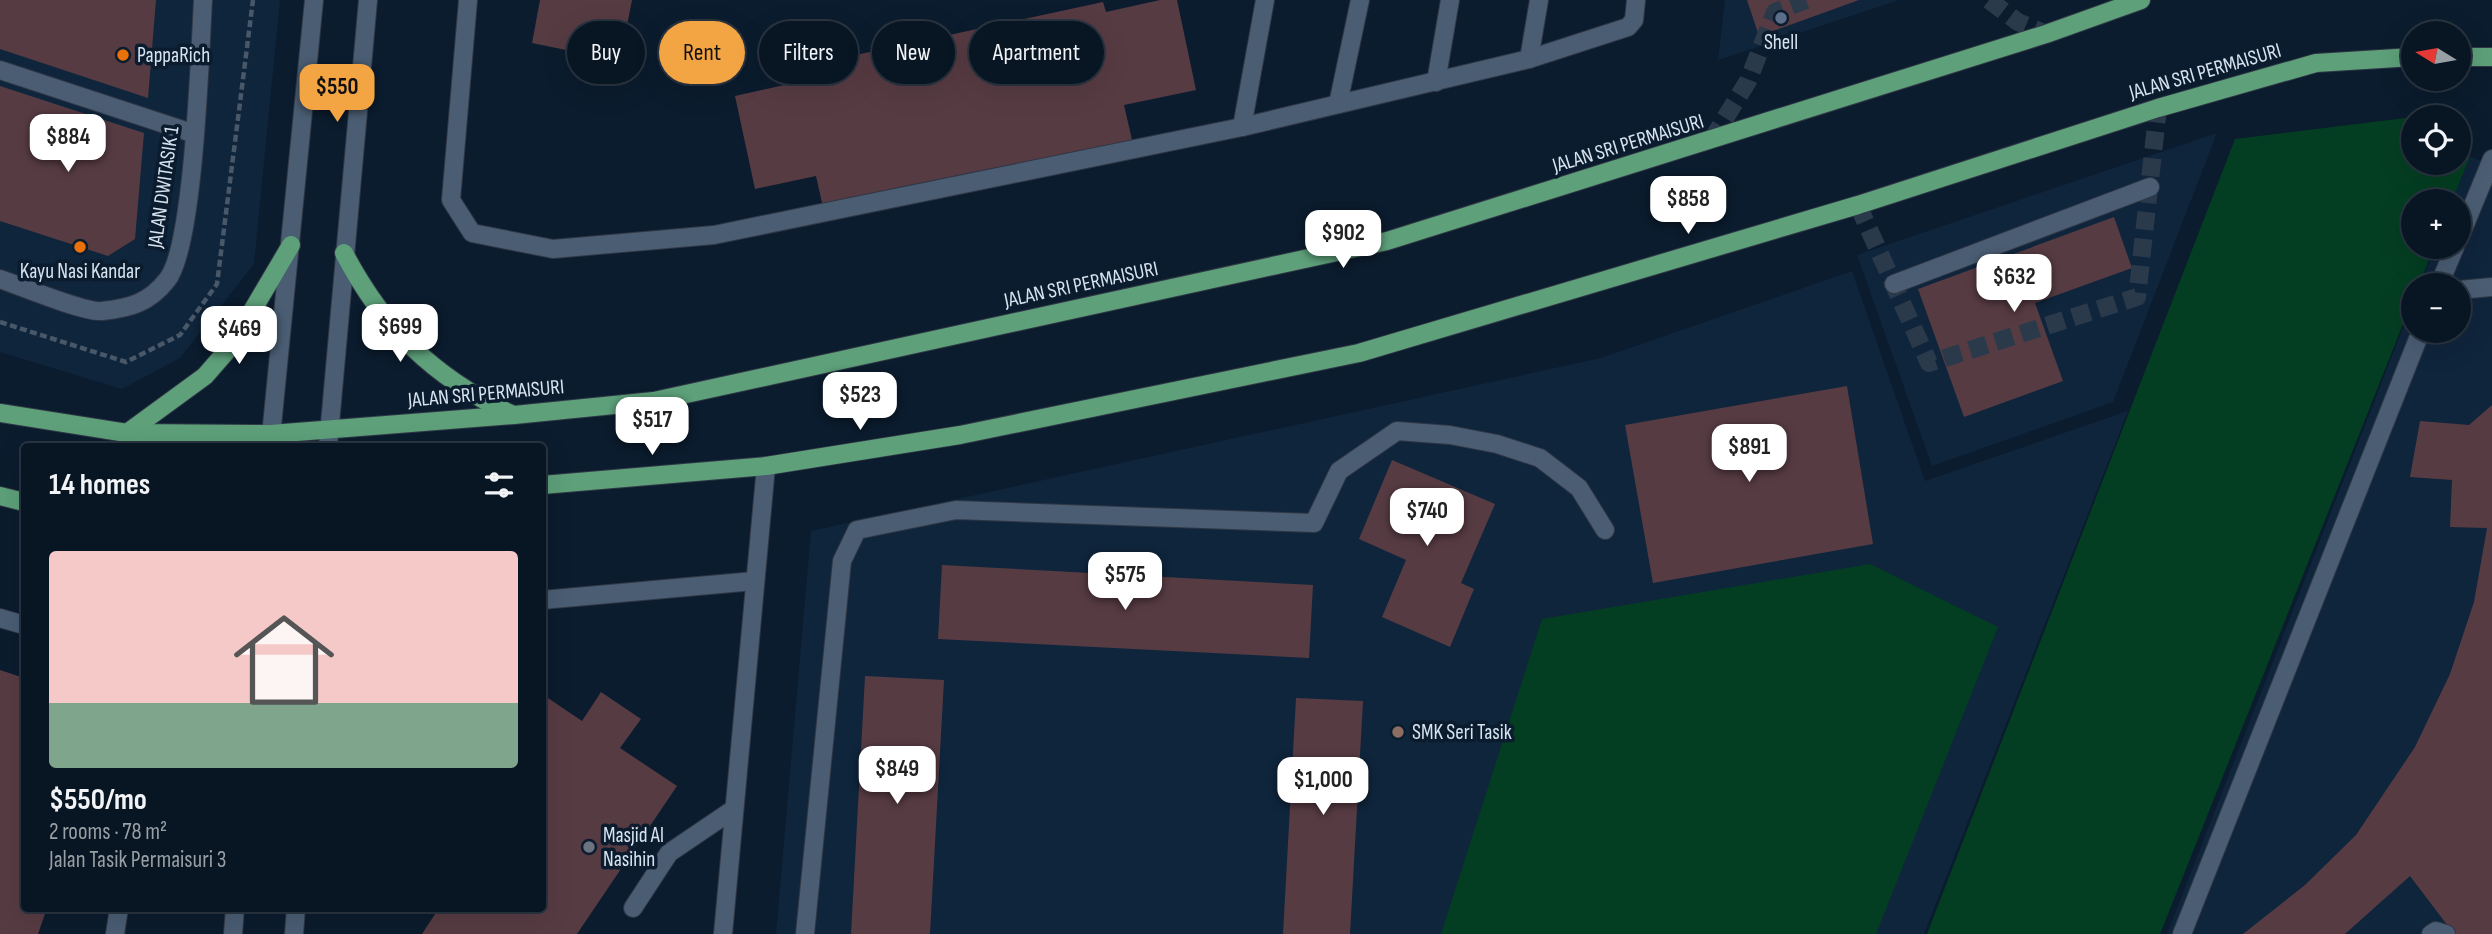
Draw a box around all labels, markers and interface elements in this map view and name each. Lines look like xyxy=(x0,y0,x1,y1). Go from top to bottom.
marker: Shell xyxy=(1773,10,1789,26)
chip: Buy xyxy=(567,21,645,84)
chip: Rent xyxy=(659,21,745,84)
chip: Filters xyxy=(759,21,858,84)
chip: New xyxy=(872,21,955,84)
chip: Apartment xyxy=(969,21,1104,84)
north arrow xyxy=(2401,21,2471,91)
map controls xyxy=(2401,21,2471,343)
place label: Shell xyxy=(1764,30,1798,55)
street label: JALAN SRI PERMAISURI xyxy=(2125,38,2284,105)
place label: PappaRich xyxy=(137,43,210,68)
marker: PappaRich xyxy=(115,47,131,63)
pin: $550 xyxy=(296,64,378,124)
text: $550 xyxy=(316,73,358,101)
button: locate xyxy=(2401,105,2471,175)
street label: JALAN SRI PERMAISURI xyxy=(1549,109,1707,179)
pin: $884 xyxy=(27,114,109,174)
text: $884 xyxy=(46,123,90,151)
street label: JALAN DWITASIK 1 xyxy=(142,124,184,250)
pin: $858 xyxy=(1647,176,1729,236)
text: $858 xyxy=(1666,185,1710,213)
button: + xyxy=(2401,189,2471,259)
pin: $902 xyxy=(1302,210,1384,270)
text: $902 xyxy=(1321,219,1365,247)
marker: Kayu Nasi Kandar xyxy=(72,239,88,255)
pin: $632 xyxy=(1973,254,2055,314)
street label: JALAN SRI PERMAISURI xyxy=(1001,256,1160,313)
place label: Kayu Nasi Kandar xyxy=(20,259,140,284)
text: $632 xyxy=(1993,263,2035,291)
button: − xyxy=(2401,273,2471,343)
pin: $699 xyxy=(359,304,441,364)
pin: $469 xyxy=(198,306,280,366)
text: $699 xyxy=(378,313,422,341)
text: $469 xyxy=(217,315,261,343)
pin: $523 xyxy=(819,372,901,432)
street label: JALAN SRI PERMAISURI xyxy=(406,374,565,413)
text: $523 xyxy=(839,381,881,409)
pin: $517 xyxy=(611,398,693,457)
text: $517 xyxy=(632,406,672,434)
pin: $891 xyxy=(1708,424,1790,484)
text: $891 xyxy=(1728,433,1770,461)
icon: filters xyxy=(480,466,518,504)
text: 14 homes xyxy=(49,467,150,503)
pin: $740 xyxy=(1386,489,1468,548)
text: $740 xyxy=(1406,497,1448,525)
pin: $575 xyxy=(1084,552,1166,612)
text: $575 xyxy=(1104,561,1146,589)
icon: home xyxy=(221,597,347,723)
place label: SMK Seri Tasik xyxy=(1412,720,1512,745)
marker: SMK Seri Tasik xyxy=(1390,724,1406,740)
pin: $849 xyxy=(856,746,938,806)
text: $849 xyxy=(875,755,919,783)
pin: $1,000 xyxy=(1266,758,1380,817)
text: $1,000 xyxy=(1293,766,1353,794)
text: $550/mo xyxy=(49,782,147,818)
text: 2 rooms · 78 m² xyxy=(49,818,167,846)
place label: Masjid Al Nasihin xyxy=(603,823,664,872)
marker: Masjid Al Nasihin xyxy=(581,839,597,855)
text: Jalan Tasik Permaisuri 3 xyxy=(49,846,226,874)

